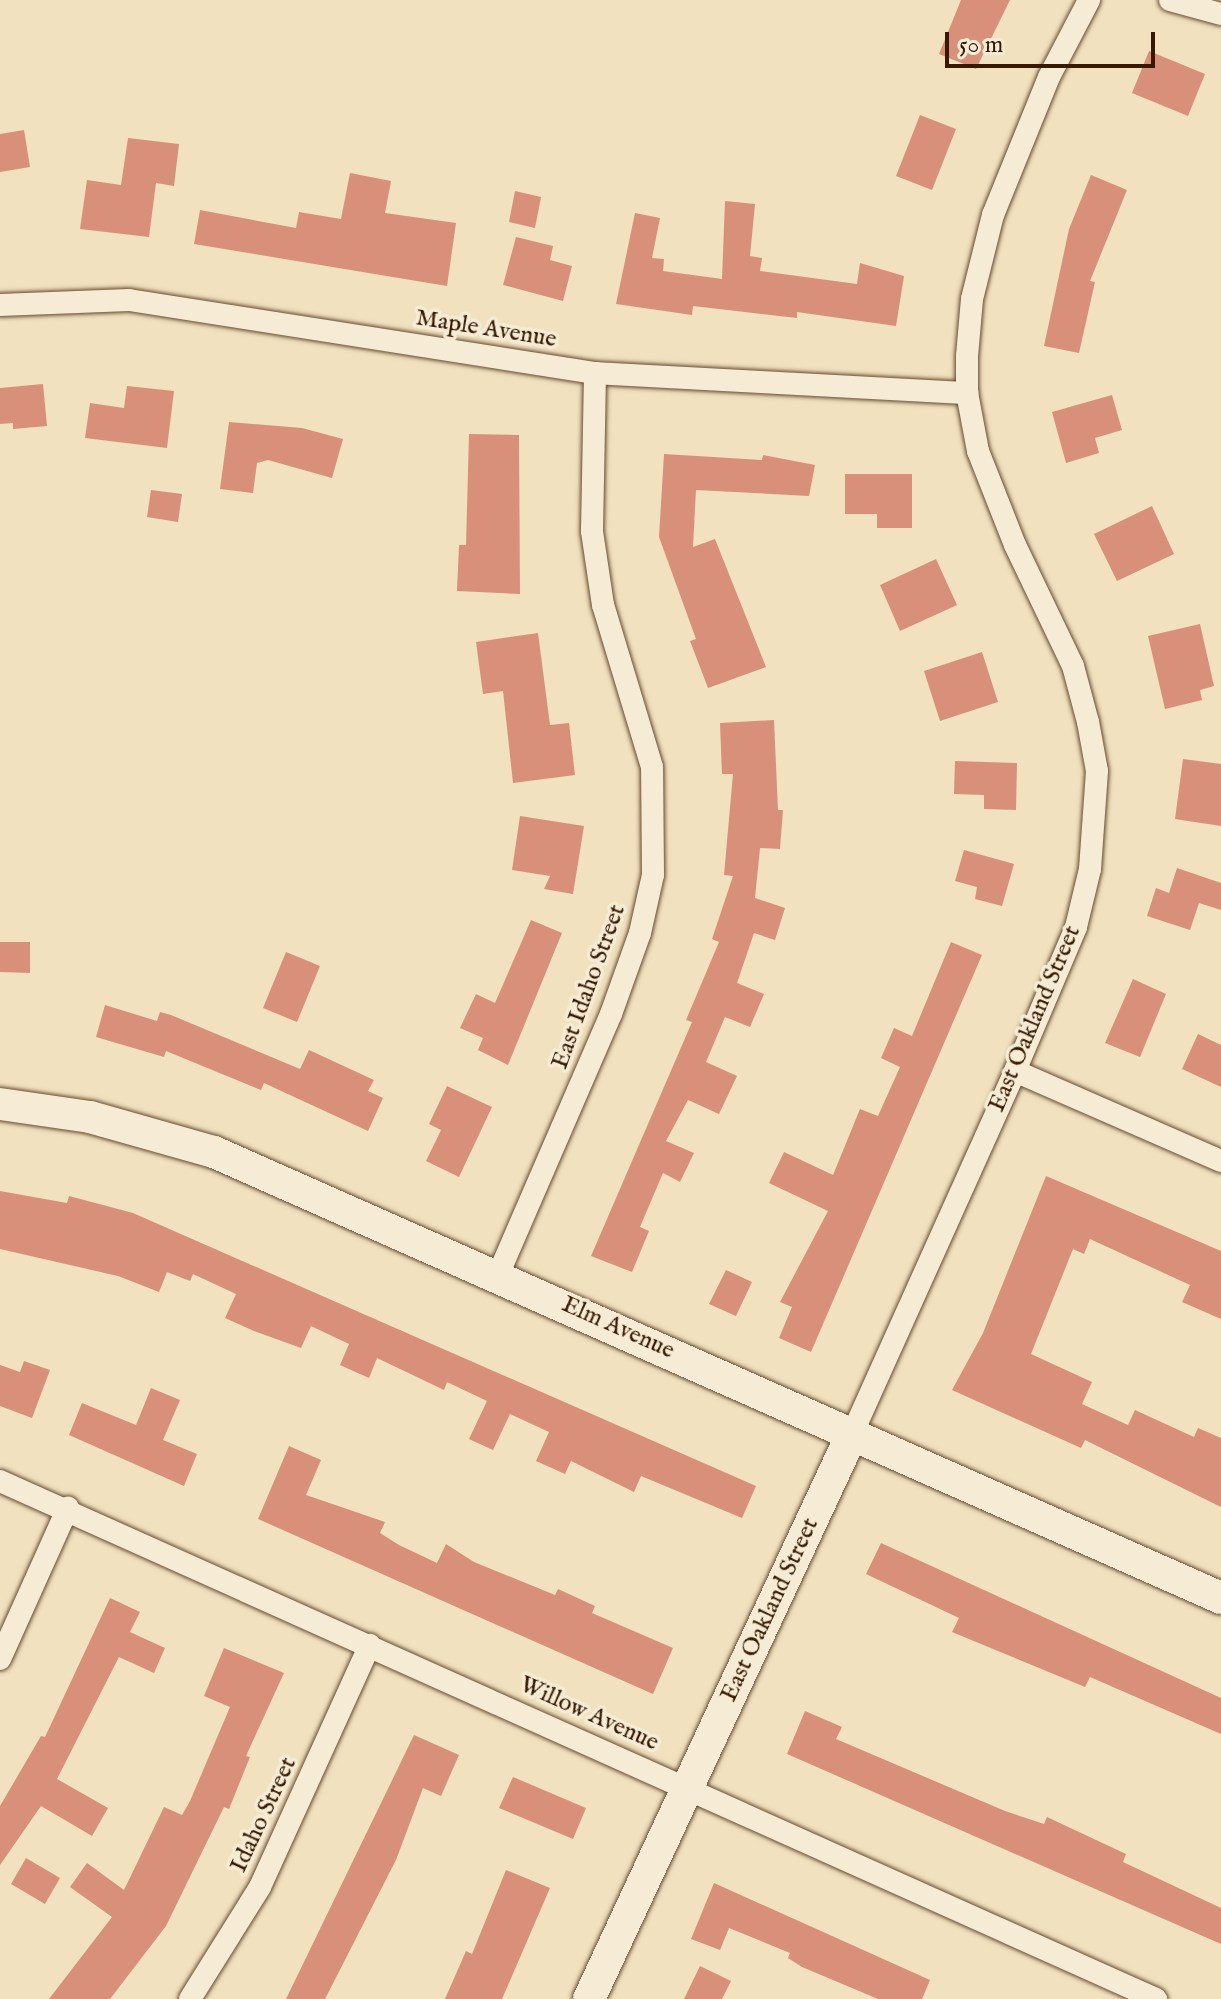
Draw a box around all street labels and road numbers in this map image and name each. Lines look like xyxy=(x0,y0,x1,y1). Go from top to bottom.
street label: Maple Avenue xyxy=(414,304,558,354)
street label: East Idaho Street xyxy=(546,901,632,1073)
street label: East Oakland Street xyxy=(983,922,1087,1116)
street label: Elm Avenue xyxy=(557,1290,679,1366)
street label: East Oakland Street xyxy=(715,1514,825,1706)
street label: Willow Avenue xyxy=(515,1670,663,1758)
street label: Idaho Street xyxy=(225,1753,303,1877)

